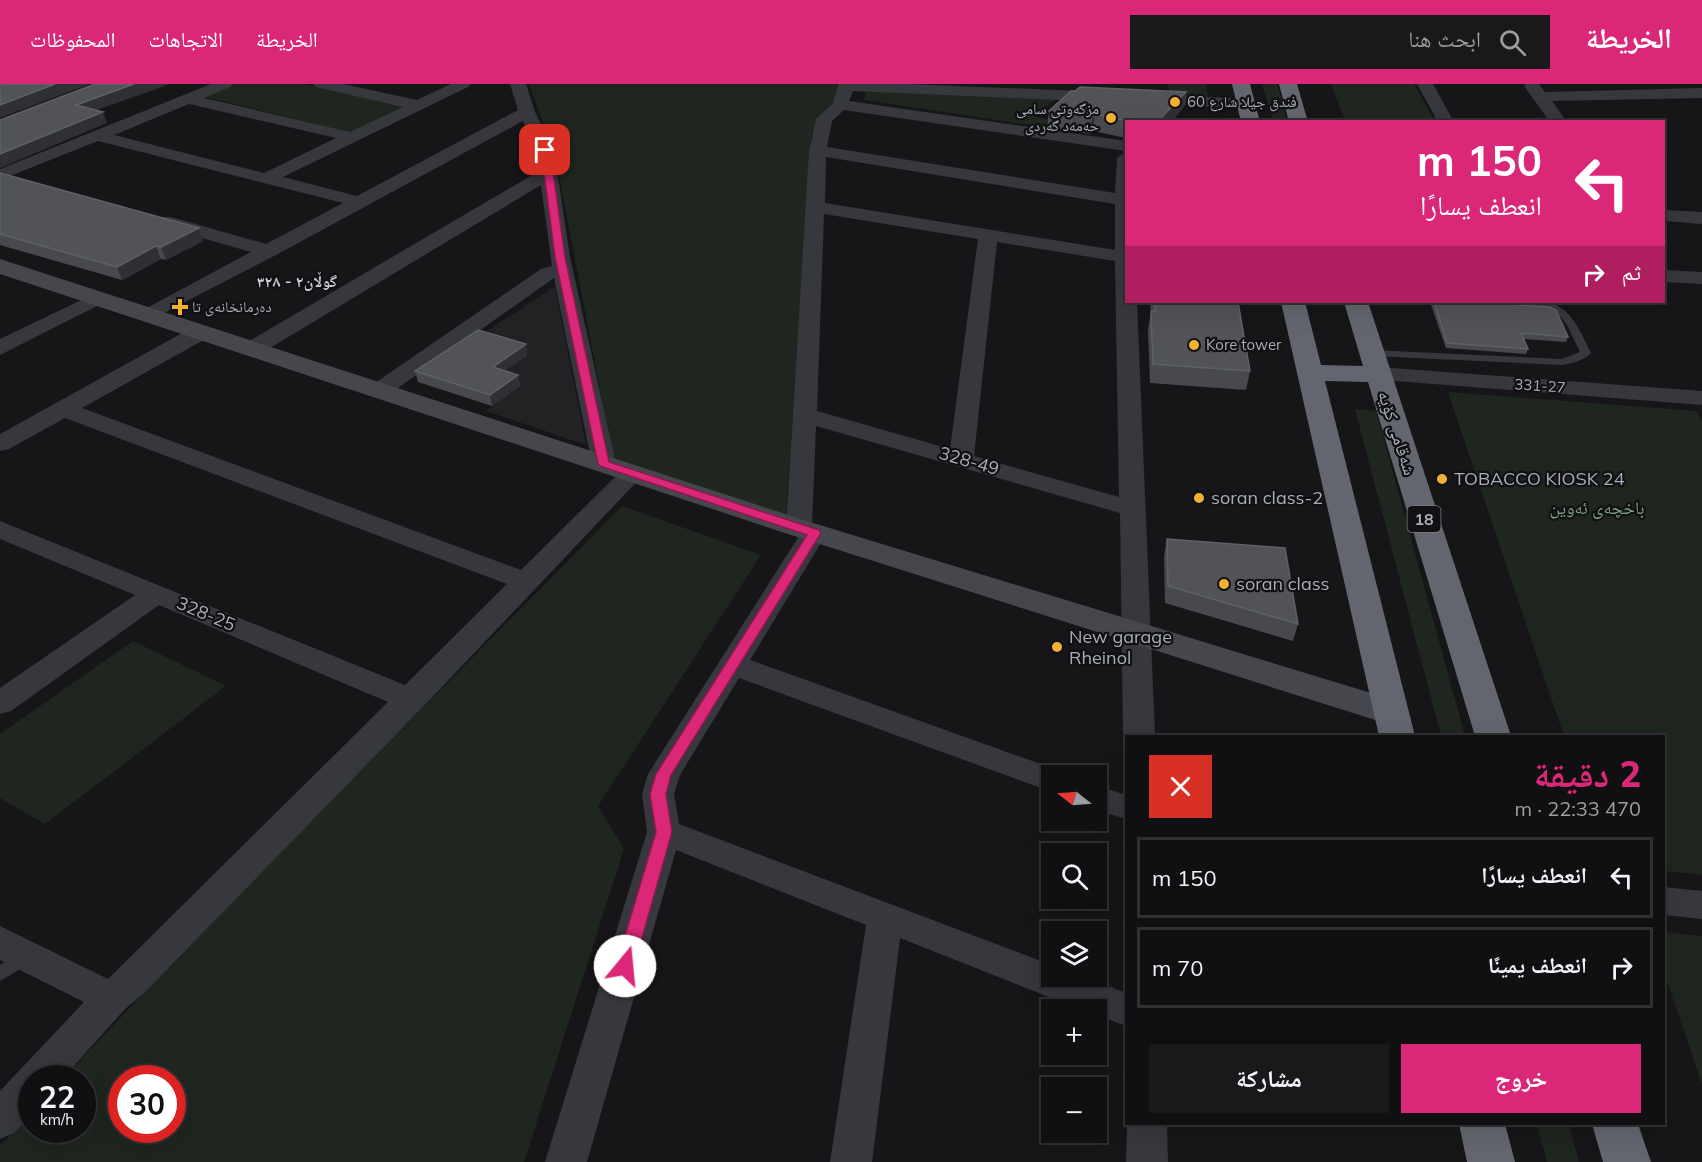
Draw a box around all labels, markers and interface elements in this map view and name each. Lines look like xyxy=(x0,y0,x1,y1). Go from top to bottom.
search box xyxy=(1130,15,1550,69)
text: الخريطة xyxy=(1586,20,1672,55)
text: ابحث هنا xyxy=(1408,25,1481,53)
text: المحفوظات xyxy=(30,26,115,52)
text: الاتجاهات xyxy=(148,26,223,52)
text: الخريطة xyxy=(256,26,318,52)
icon: search xyxy=(1496,26,1529,59)
place label: فندق جيلا شارع 60 xyxy=(1187,92,1297,112)
marker: فندق جيلا شارع 60 xyxy=(1168,95,1182,109)
place label: مزگەوتی سامی حەمەد گەردی xyxy=(1016,99,1099,136)
marker: مزگەوتی سامی حەمەد گەردی xyxy=(1104,111,1118,125)
pin xyxy=(519,124,570,175)
icon: arrive xyxy=(528,133,561,166)
text: 150 m xyxy=(1417,134,1542,187)
icon: left xyxy=(1563,144,1641,222)
text: انعطف يسارًا xyxy=(1420,188,1542,222)
icon: right xyxy=(1577,258,1610,291)
text: ثم xyxy=(1622,258,1641,286)
district label: گوڵان٢ - ٣٢٨ xyxy=(257,271,337,291)
place label: دەرمانخانەی تا xyxy=(192,297,272,317)
marker: دەرمانخانەی تا xyxy=(173,300,187,314)
place label: Kore tower xyxy=(1206,335,1282,354)
marker: Kore tower xyxy=(1187,338,1201,352)
street label: 331-27 xyxy=(1514,374,1566,397)
street label: شەقامی کۆیە xyxy=(1373,388,1422,478)
street label: 328-49 xyxy=(936,441,1002,480)
place label: TOBACCO KIOSK 24 xyxy=(1454,467,1625,490)
marker: TOBACCO KIOSK 24 xyxy=(1435,472,1449,486)
place label: soran class-2 xyxy=(1211,486,1323,509)
marker: soran class-2 xyxy=(1192,491,1206,505)
park label: باخچەی ئەوین xyxy=(1549,496,1645,519)
road number: 18 xyxy=(1408,506,1440,532)
place label: soran class xyxy=(1236,572,1330,595)
marker: soran class xyxy=(1217,577,1231,591)
street label: 328-25 xyxy=(173,591,239,636)
place label: New garage Rheinol xyxy=(1069,625,1172,669)
marker: New garage Rheinol xyxy=(1050,640,1064,654)
text: 2 دقيقة xyxy=(1534,751,1641,796)
button: close xyxy=(1149,755,1212,818)
north arrow xyxy=(1041,765,1107,831)
map controls xyxy=(1041,765,1107,1143)
text: 470 m · 22:33 xyxy=(1515,796,1641,821)
button: search xyxy=(1041,843,1107,909)
text: انعطف يسارًا xyxy=(1481,861,1587,889)
icon: left xyxy=(1605,861,1638,894)
text: 150 m xyxy=(1152,864,1217,892)
button: layers xyxy=(1041,921,1107,987)
position arrow xyxy=(593,934,657,998)
text: انعطف يمينًا xyxy=(1488,951,1587,979)
icon: right xyxy=(1605,951,1638,984)
text: 70 m xyxy=(1152,954,1203,982)
button: + xyxy=(1041,999,1107,1065)
button: مشاركة xyxy=(1149,1044,1389,1113)
button: خروج xyxy=(1401,1044,1641,1113)
speed limit sign: 30 xyxy=(108,1065,186,1143)
button: − xyxy=(1041,1077,1107,1143)
text: 22 xyxy=(39,1078,75,1116)
text: km/h xyxy=(40,1110,74,1129)

